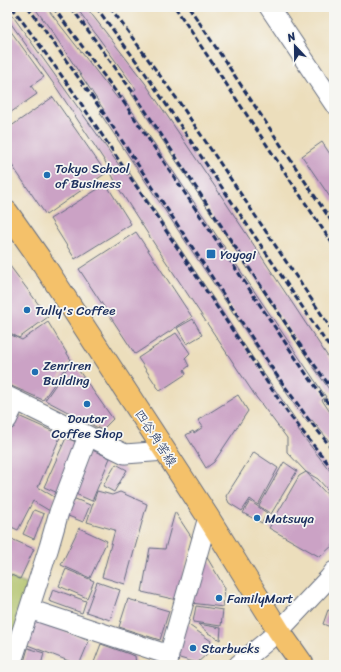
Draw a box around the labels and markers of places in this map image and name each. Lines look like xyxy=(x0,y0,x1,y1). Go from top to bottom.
place label: Tokyo School of Business xyxy=(55,157,130,195)
marker: Tokyo School of Business xyxy=(42,170,52,180)
place label: Yoyogi xyxy=(220,243,256,266)
marker: Yoyogi xyxy=(205,248,217,260)
place label: Tully's Coffee xyxy=(35,299,116,322)
marker: Tully's Coffee xyxy=(22,305,32,315)
place label: Zenriren Building xyxy=(43,354,91,392)
marker: Zenriren Building xyxy=(30,367,40,377)
marker: Doutor Coffee Shop xyxy=(82,399,92,409)
place label: Doutor Coffee Shop xyxy=(51,407,123,445)
place label: Matsuya xyxy=(265,507,314,530)
marker: Matsuya xyxy=(252,513,262,523)
place label: FamilyMart xyxy=(227,587,294,610)
marker: FamilyMart xyxy=(214,593,224,603)
place label: Starbucks xyxy=(201,637,260,660)
marker: Starbucks xyxy=(188,643,198,653)

